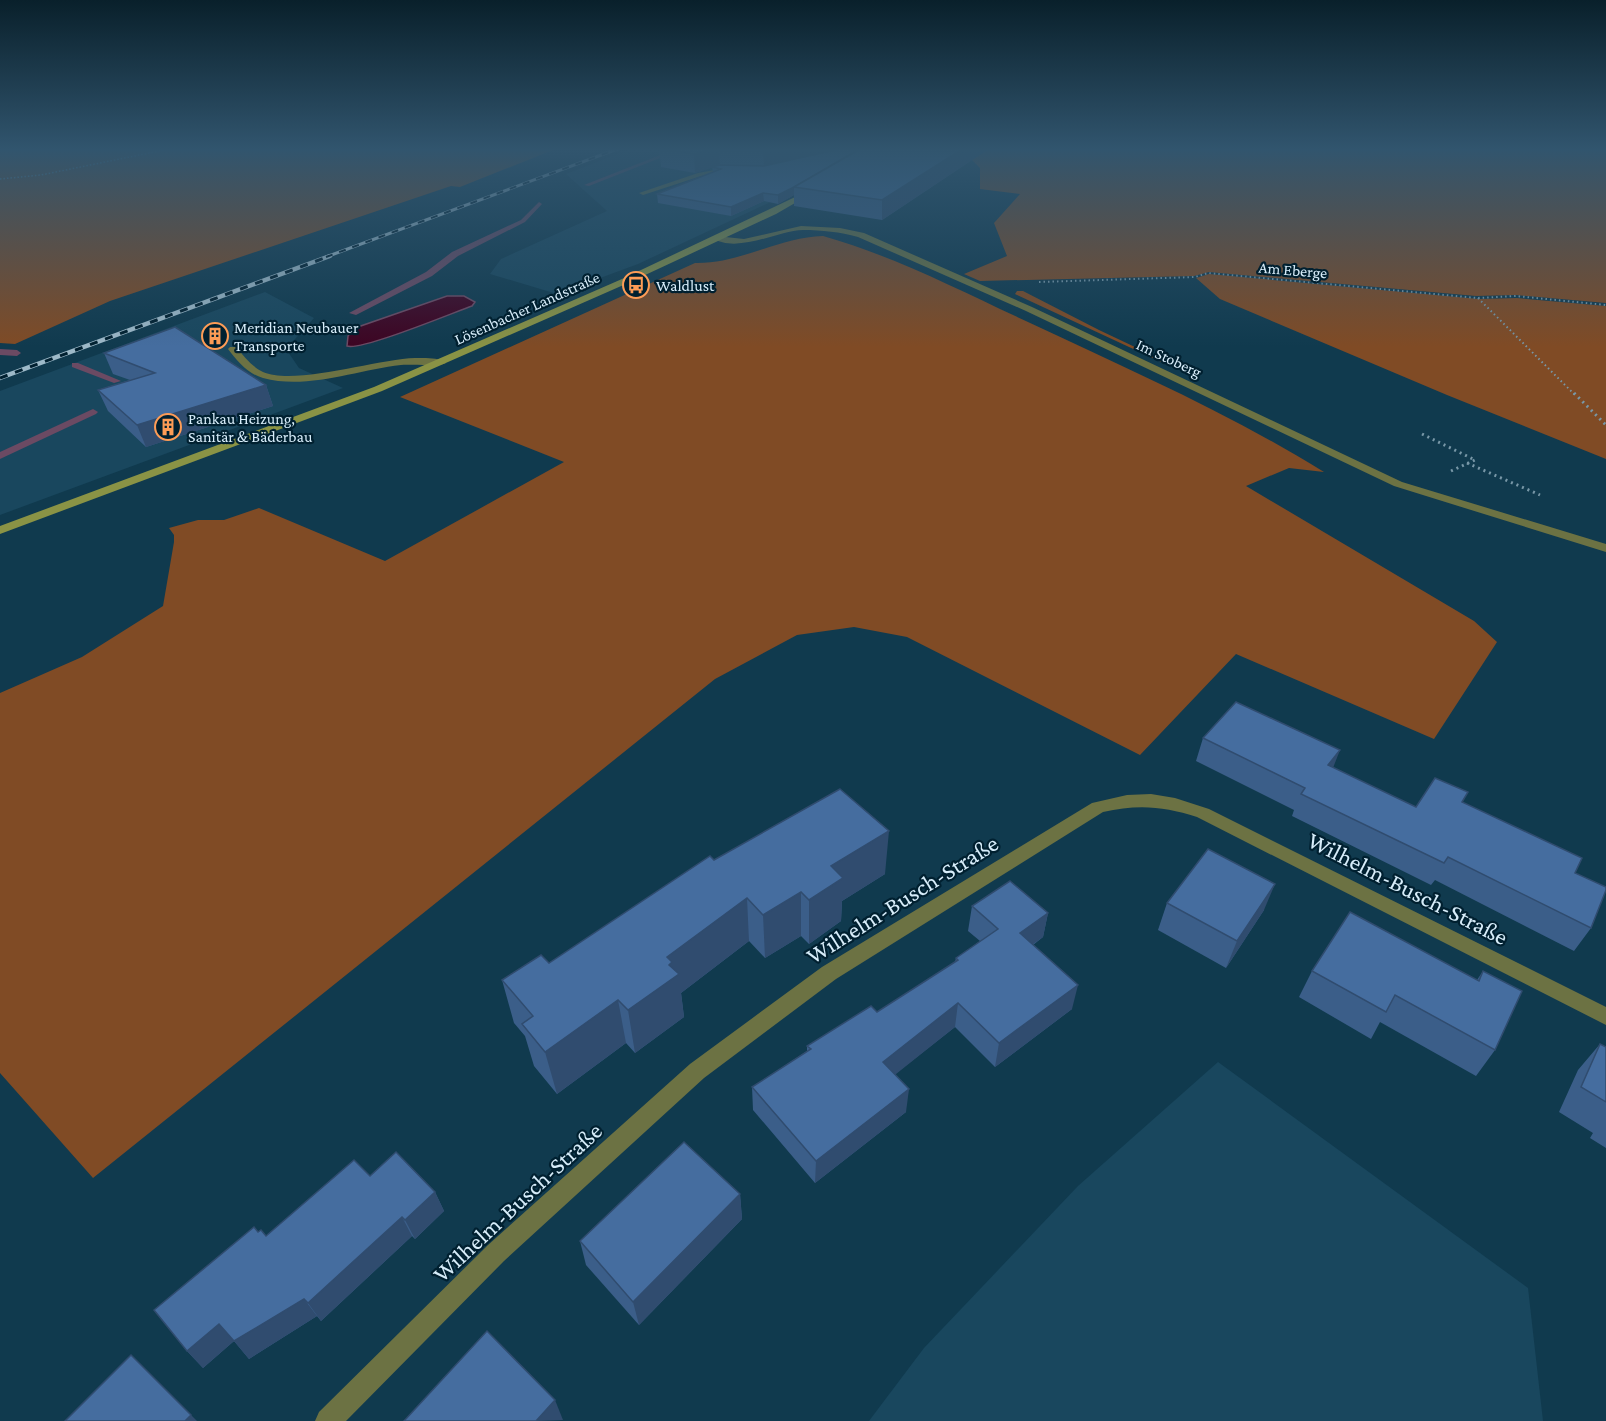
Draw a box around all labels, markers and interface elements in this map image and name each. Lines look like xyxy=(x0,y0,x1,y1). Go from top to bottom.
street label: Am Eberge xyxy=(1258,259,1328,282)
street label: Lösenbacher Landstraße xyxy=(452,268,602,348)
bus stop icon: Waldlust xyxy=(621,270,651,300)
place label: Waldlust xyxy=(656,277,715,294)
place label: Meridian Neubauer Transporte xyxy=(234,319,359,355)
building icon: Meridian Neubauer Transporte xyxy=(200,321,230,351)
street label: Im Stoberg xyxy=(1133,336,1204,381)
place label: Pankau Heizung, Sanitär & Bäderbau xyxy=(188,410,313,445)
building icon: Pankau Heizung, Sanitär & Bäderbau xyxy=(153,412,183,442)
street label: Wilhelm-Busch-Straße xyxy=(1303,826,1513,950)
street label: Wilhelm-Busch-Straße xyxy=(801,829,1003,969)
street label: Wilhelm-Busch-Straße xyxy=(427,1117,607,1287)

